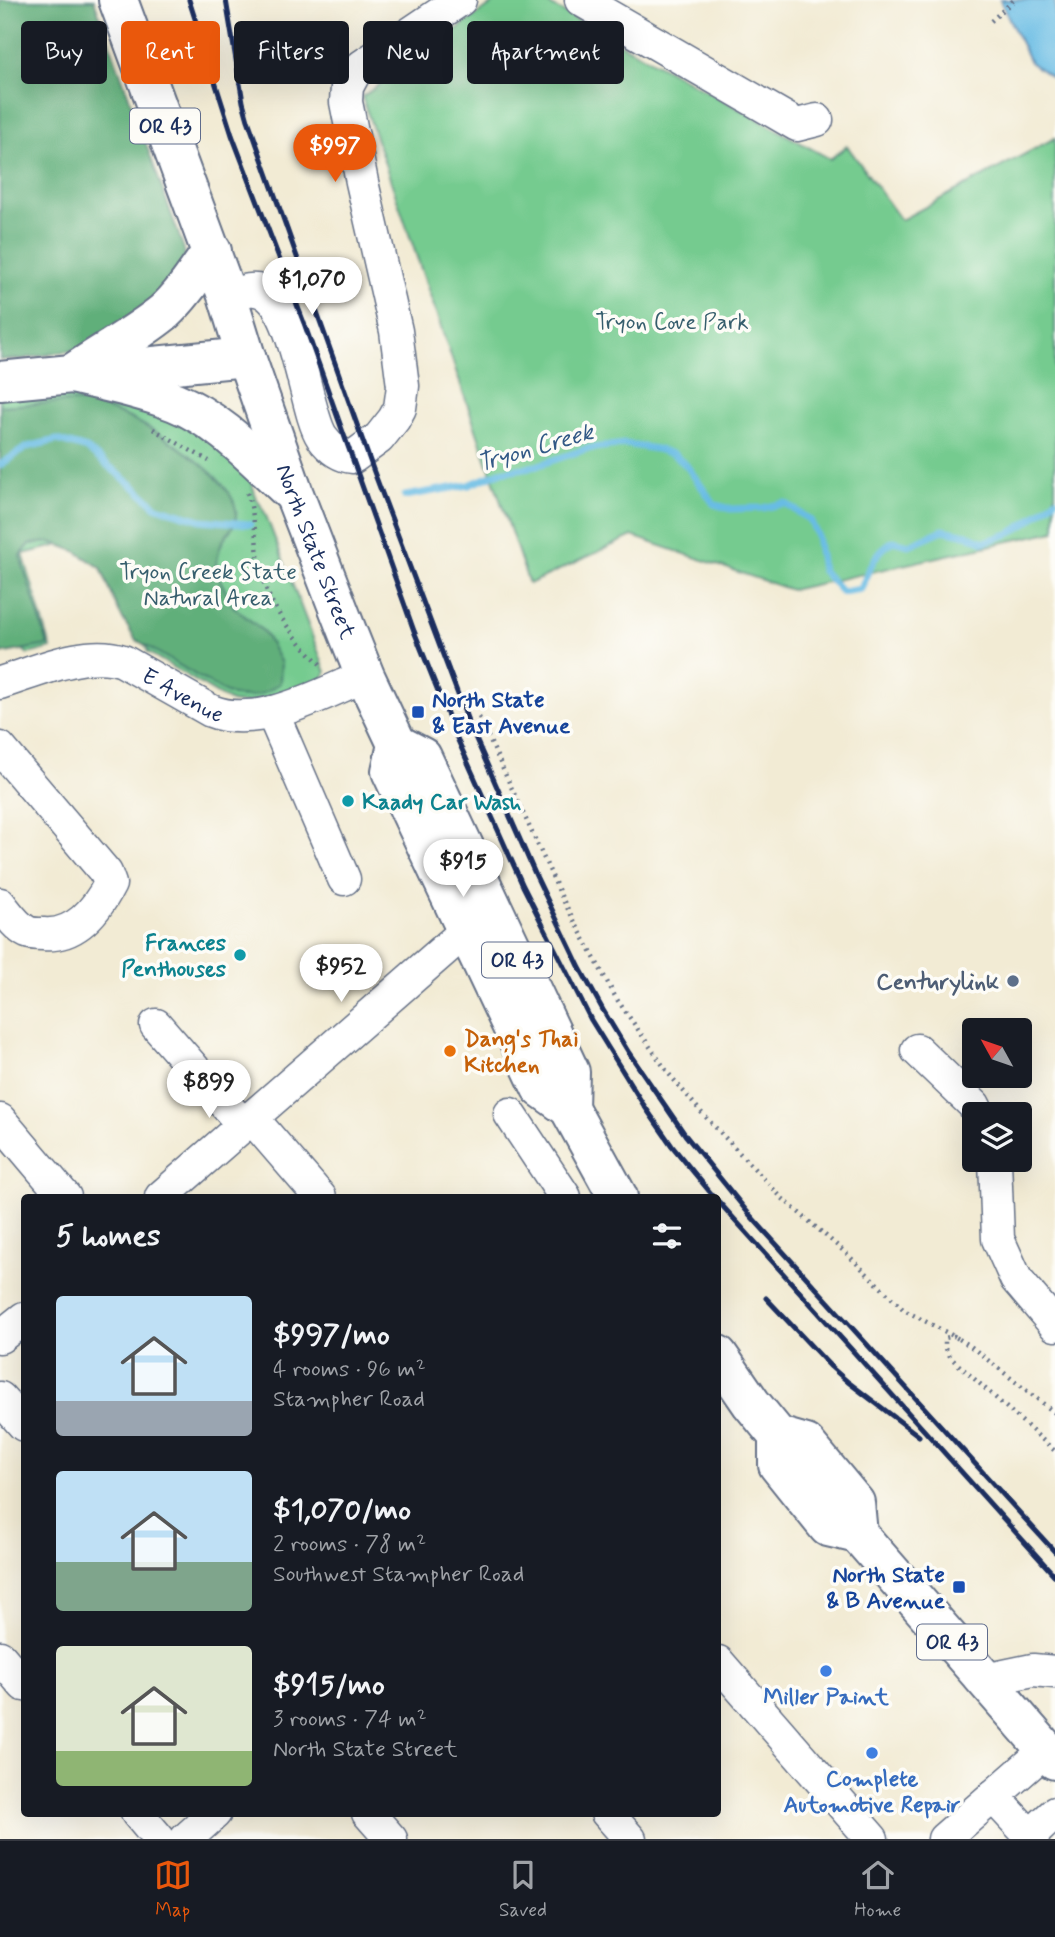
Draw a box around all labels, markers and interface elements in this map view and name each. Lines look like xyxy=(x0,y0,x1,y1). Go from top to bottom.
chip: Buy xyxy=(21,21,107,84)
chip: Rent xyxy=(121,21,220,84)
chip: Filters xyxy=(234,21,349,84)
chip: New xyxy=(363,21,453,84)
chip: Apartment xyxy=(467,21,624,84)
road number: OR 43 xyxy=(130,108,200,144)
pin: $997 xyxy=(294,124,376,184)
text: $997 xyxy=(309,132,361,162)
pin: $1,070 xyxy=(255,258,369,317)
text: $1,070 xyxy=(278,265,346,295)
park label: Tryon Cove Park xyxy=(595,308,749,338)
water label: Tryon Creek xyxy=(474,417,599,480)
street label: North State Street xyxy=(268,461,362,644)
park label: Tryon Creek State Natural Area xyxy=(119,558,297,614)
street label: E Avenue xyxy=(136,662,226,731)
place label: North State & East Avenue xyxy=(432,686,571,742)
marker: North State & East Avenue xyxy=(410,704,426,720)
place label: Kaady Car Wash xyxy=(362,788,521,818)
marker: Kaady Car Wash xyxy=(340,793,356,809)
pin: $915 xyxy=(422,839,504,899)
text: $915 xyxy=(439,847,487,877)
place label: Frances Penthouses xyxy=(121,929,227,985)
road number: OR 43 xyxy=(482,942,552,978)
pin: $952 xyxy=(300,944,382,1004)
marker: Frances Penthouses xyxy=(232,947,248,963)
text: $952 xyxy=(316,952,366,982)
place label: Centurylink xyxy=(876,968,999,998)
marker: Centurylink xyxy=(1005,973,1021,989)
north arrow xyxy=(962,1018,1032,1088)
map controls xyxy=(962,1018,1032,1172)
place label: Dang's Thai Kitchen xyxy=(464,1025,579,1081)
marker: Dang's Thai Kitchen xyxy=(442,1043,458,1059)
pin: $899 xyxy=(168,1060,250,1120)
text: $899 xyxy=(183,1068,235,1098)
button: layers xyxy=(962,1102,1032,1172)
text: 5 homes xyxy=(56,1217,161,1256)
icon: filters xyxy=(648,1217,686,1255)
text: $997/mo xyxy=(273,1316,390,1355)
icon: home xyxy=(112,1324,196,1408)
text: 4 rooms · 96 m² xyxy=(273,1355,426,1385)
text: Stampher Road xyxy=(273,1385,425,1415)
text: $1,070/mo xyxy=(273,1491,411,1530)
icon: home xyxy=(112,1499,196,1583)
text: 2 rooms · 78 m² xyxy=(273,1530,426,1560)
text: Southwest Stampher Road xyxy=(273,1560,524,1590)
place label: North State & B Avenue xyxy=(826,1561,946,1617)
marker: North State & B Avenue xyxy=(951,1579,967,1595)
road number: OR 43 xyxy=(917,1624,987,1660)
marker: Miller Paint xyxy=(818,1663,834,1679)
text: $915/mo xyxy=(273,1666,385,1705)
icon: home xyxy=(112,1674,196,1758)
place label: Miller Paint xyxy=(763,1683,889,1713)
text: 3 rooms · 74 m² xyxy=(273,1705,427,1735)
text: North State Street xyxy=(273,1735,458,1765)
marker: Complete Automotive Repair xyxy=(864,1745,880,1761)
place label: Complete Automotive Repair xyxy=(783,1765,961,1821)
tab: Map xyxy=(154,1856,192,1923)
tab: Saved xyxy=(499,1856,547,1923)
tab: Home xyxy=(854,1856,901,1923)

